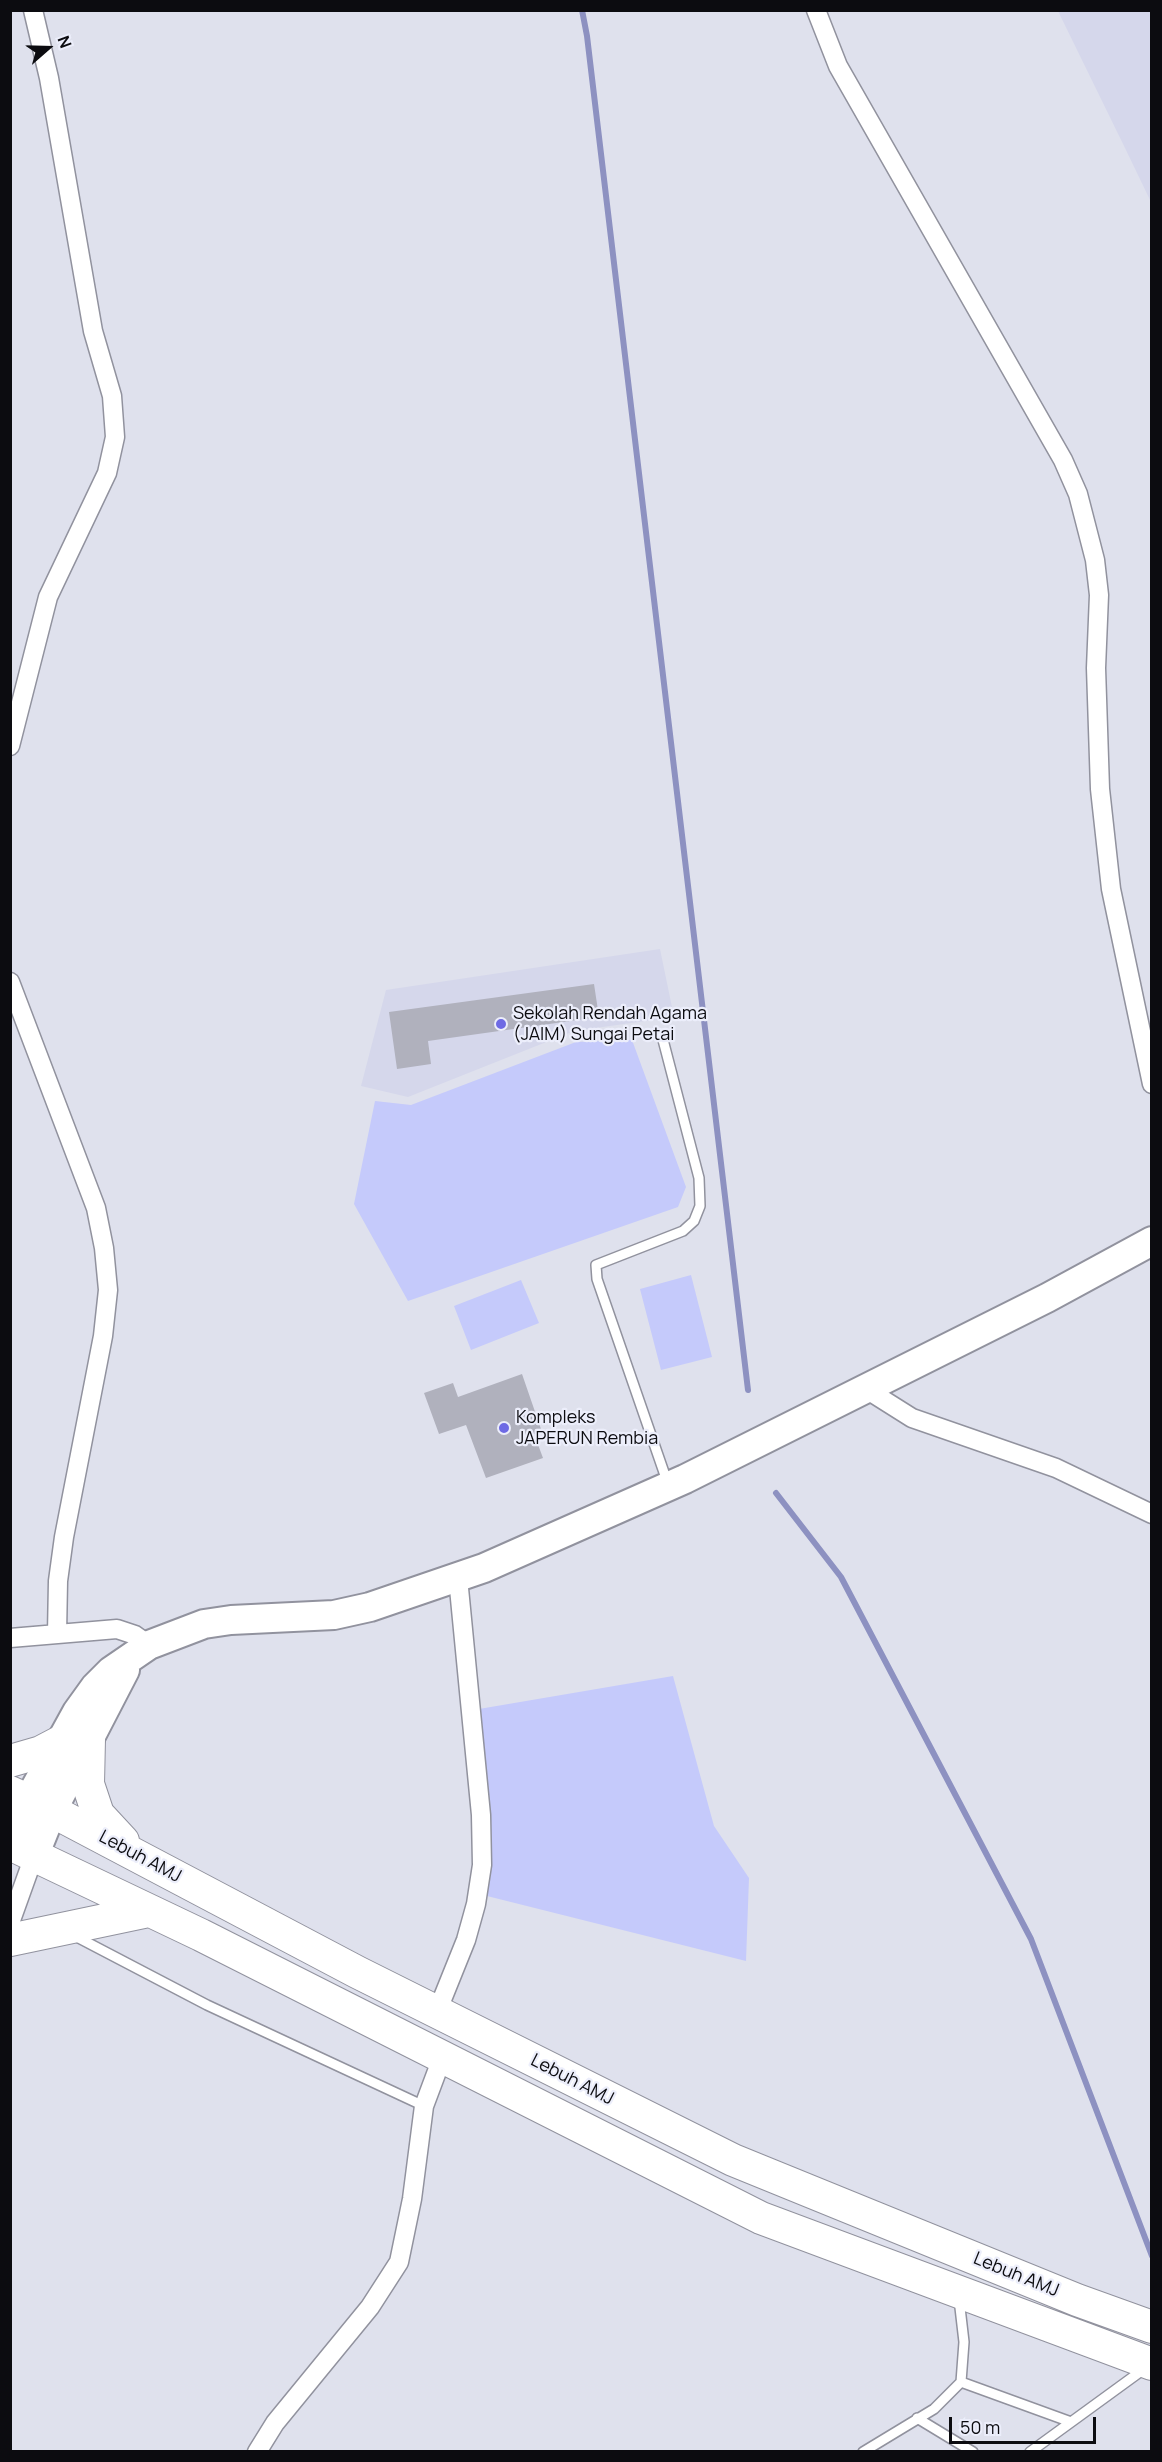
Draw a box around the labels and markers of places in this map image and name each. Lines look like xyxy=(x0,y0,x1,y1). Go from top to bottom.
place label: Sekolah Rendah Agama (JAIM) Sungai Petai xyxy=(513,1003,707,1046)
marker: Sekolah Rendah Agama (JAIM) Sungai Petai xyxy=(494,1017,508,1031)
place label: Kompleks JAPERUN Rembia xyxy=(516,1407,658,1450)
marker: Kompleks JAPERUN Rembia xyxy=(497,1421,511,1435)

